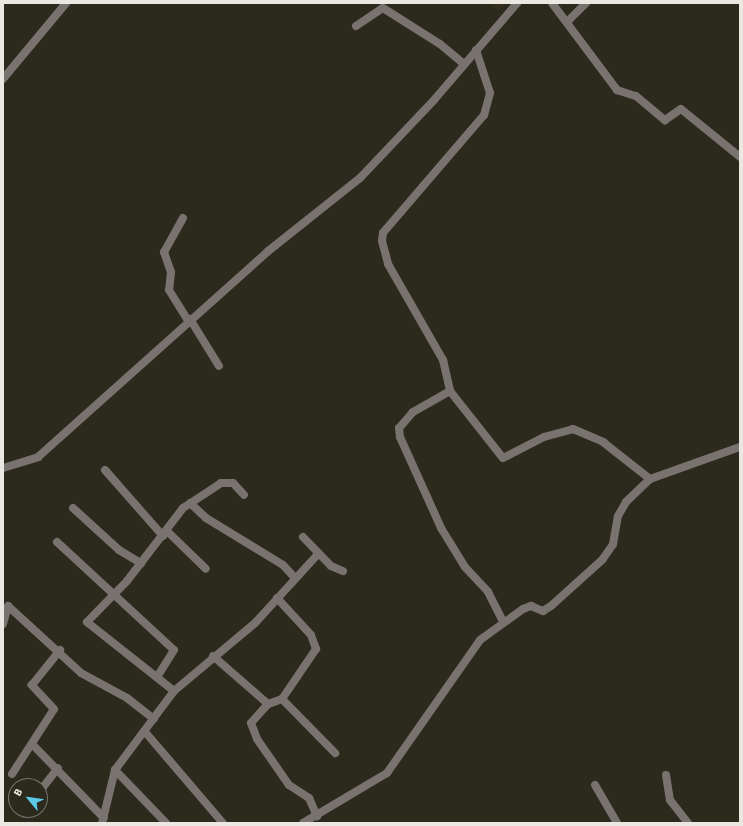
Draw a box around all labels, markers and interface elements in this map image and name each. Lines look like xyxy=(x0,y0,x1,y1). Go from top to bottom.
north arrow xyxy=(8,778,48,818)
text: B xyxy=(10,786,26,799)

